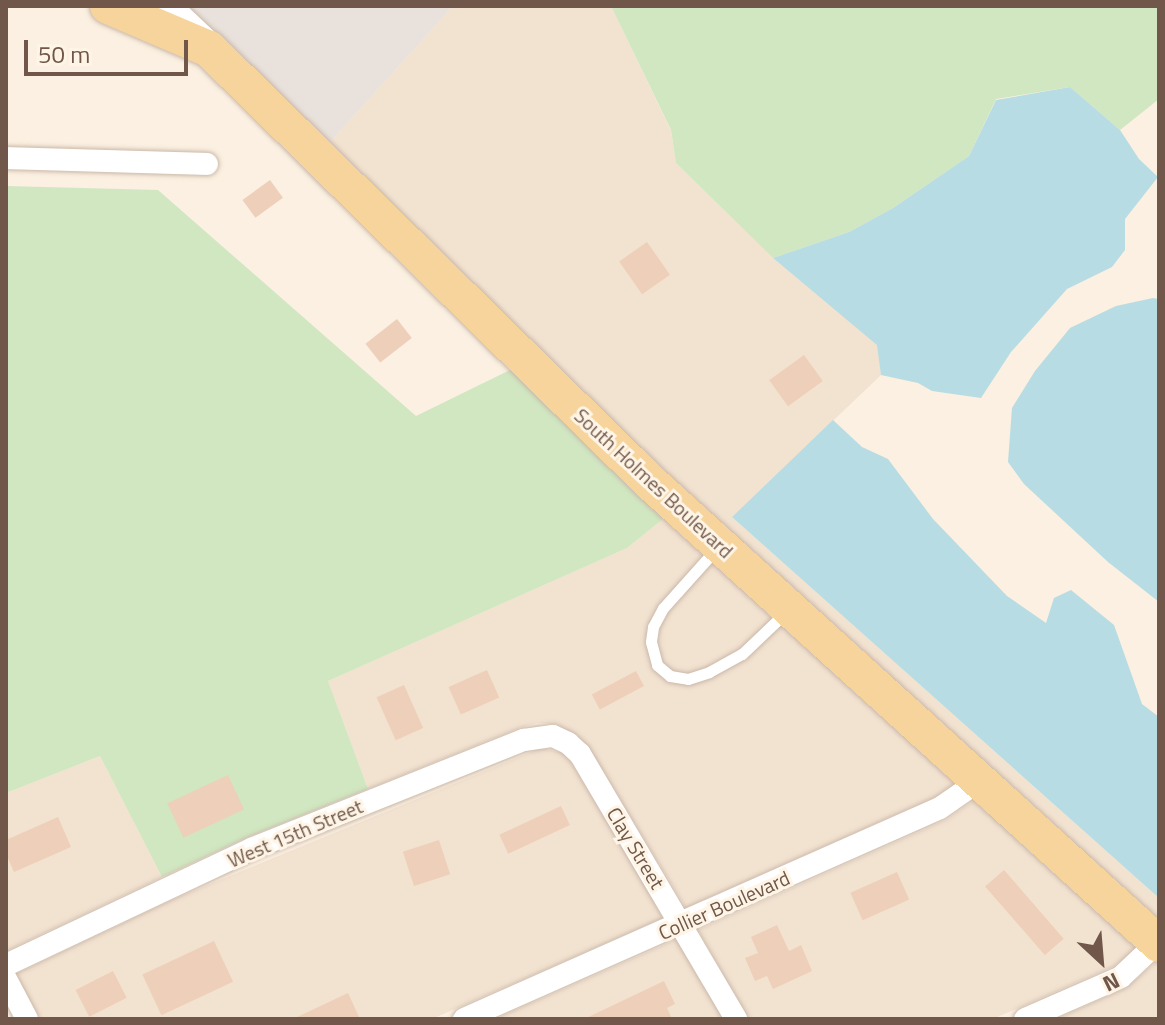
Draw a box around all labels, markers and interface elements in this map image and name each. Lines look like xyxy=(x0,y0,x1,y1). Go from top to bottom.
scale bar xyxy=(28,24,192,74)
text: 50 m xyxy=(38,36,90,72)
street label: South Holmes Boulevard xyxy=(570,403,738,563)
street label: West 15th Street xyxy=(224,794,366,872)
street label: Clay Street xyxy=(602,803,670,893)
street label: Collier Boulevard xyxy=(655,865,793,945)
north arrow xyxy=(1061,921,1141,1001)
text: N xyxy=(1097,964,1126,1001)

